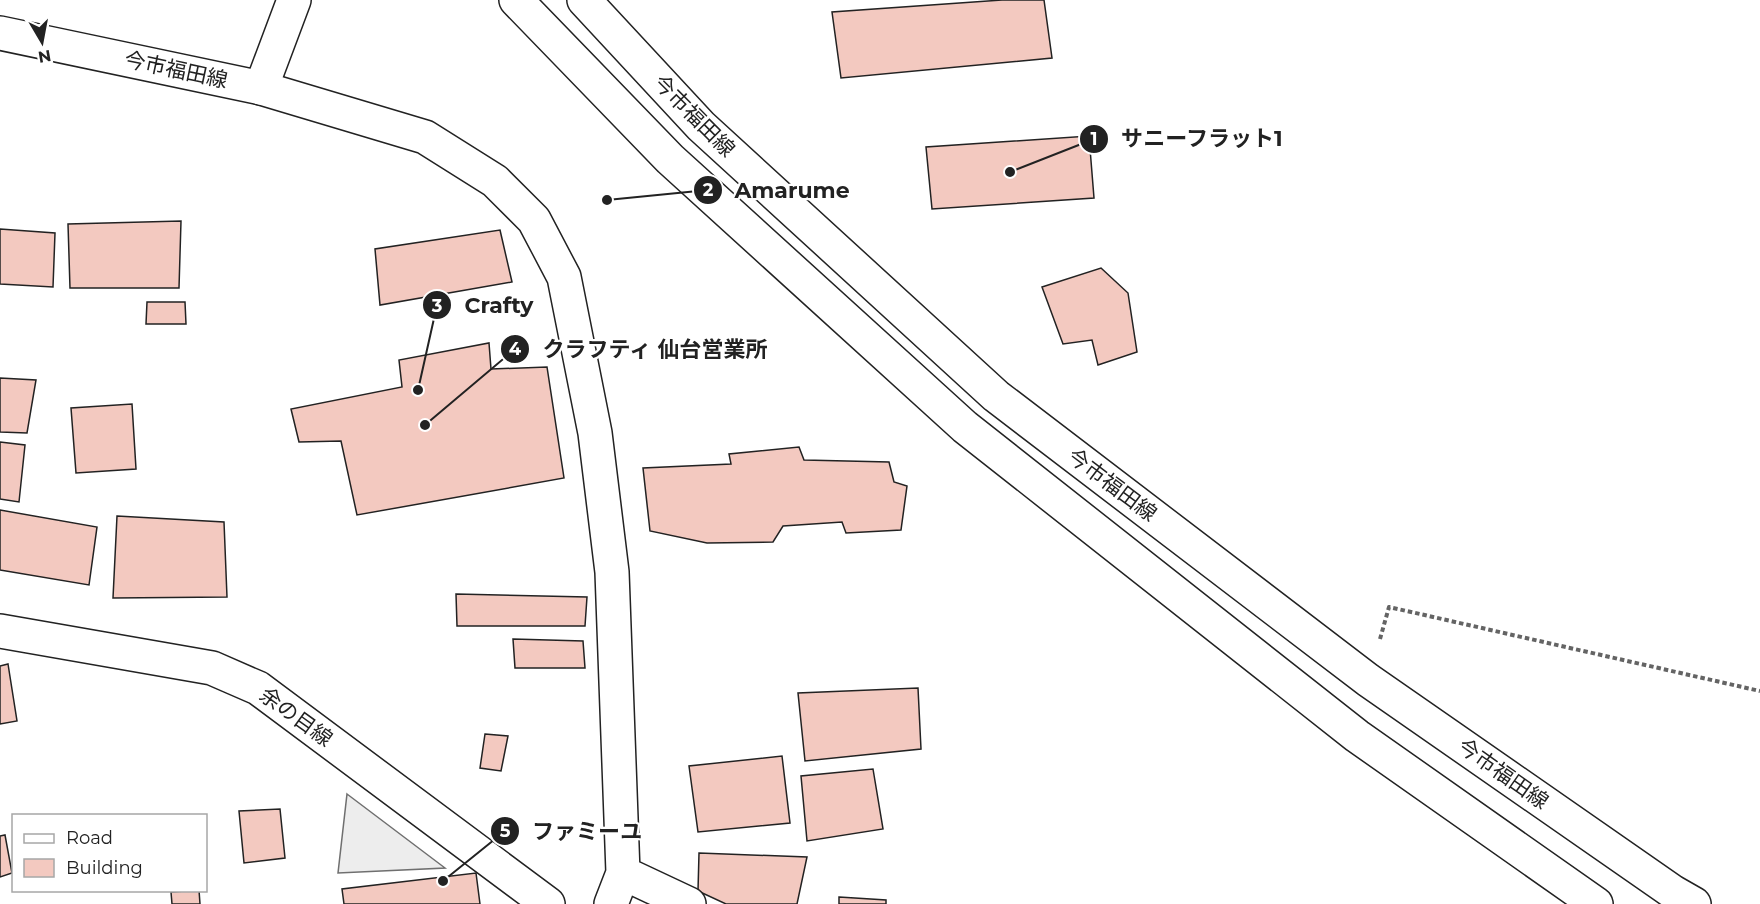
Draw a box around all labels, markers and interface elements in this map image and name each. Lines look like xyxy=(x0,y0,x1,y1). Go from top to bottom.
north arrow xyxy=(12,12,72,72)
text: N xyxy=(36,46,53,67)
street label: 今市福田線 xyxy=(122,46,230,93)
street label: 今市福田線 xyxy=(648,70,740,162)
callout: サニーフラット1 xyxy=(1079,119,1295,159)
text: サニーフラット1 xyxy=(1121,125,1283,152)
text: 1 xyxy=(1090,128,1098,150)
callout: Amarume xyxy=(693,170,862,210)
text: Amarume xyxy=(733,177,850,204)
text: 2 xyxy=(703,179,714,201)
callout: Crafty xyxy=(422,285,545,325)
text: Crafty xyxy=(465,292,534,319)
text: 3 xyxy=(431,295,443,317)
callout: クラフティ 仙台営業所 xyxy=(500,329,780,369)
text: クラフティ 仙台営業所 xyxy=(543,336,767,363)
text: 4 xyxy=(509,338,522,360)
street label: 今市福田線 xyxy=(1063,443,1162,526)
street label: 余の目線 xyxy=(255,682,338,751)
street label: 今市福田線 xyxy=(1453,733,1553,814)
callout: ファミーユ xyxy=(490,811,654,851)
legend xyxy=(12,814,207,892)
text: ファミーユ xyxy=(532,818,642,845)
text: 5 xyxy=(500,820,511,842)
text: Road xyxy=(66,827,113,849)
text: Building xyxy=(66,857,143,879)

